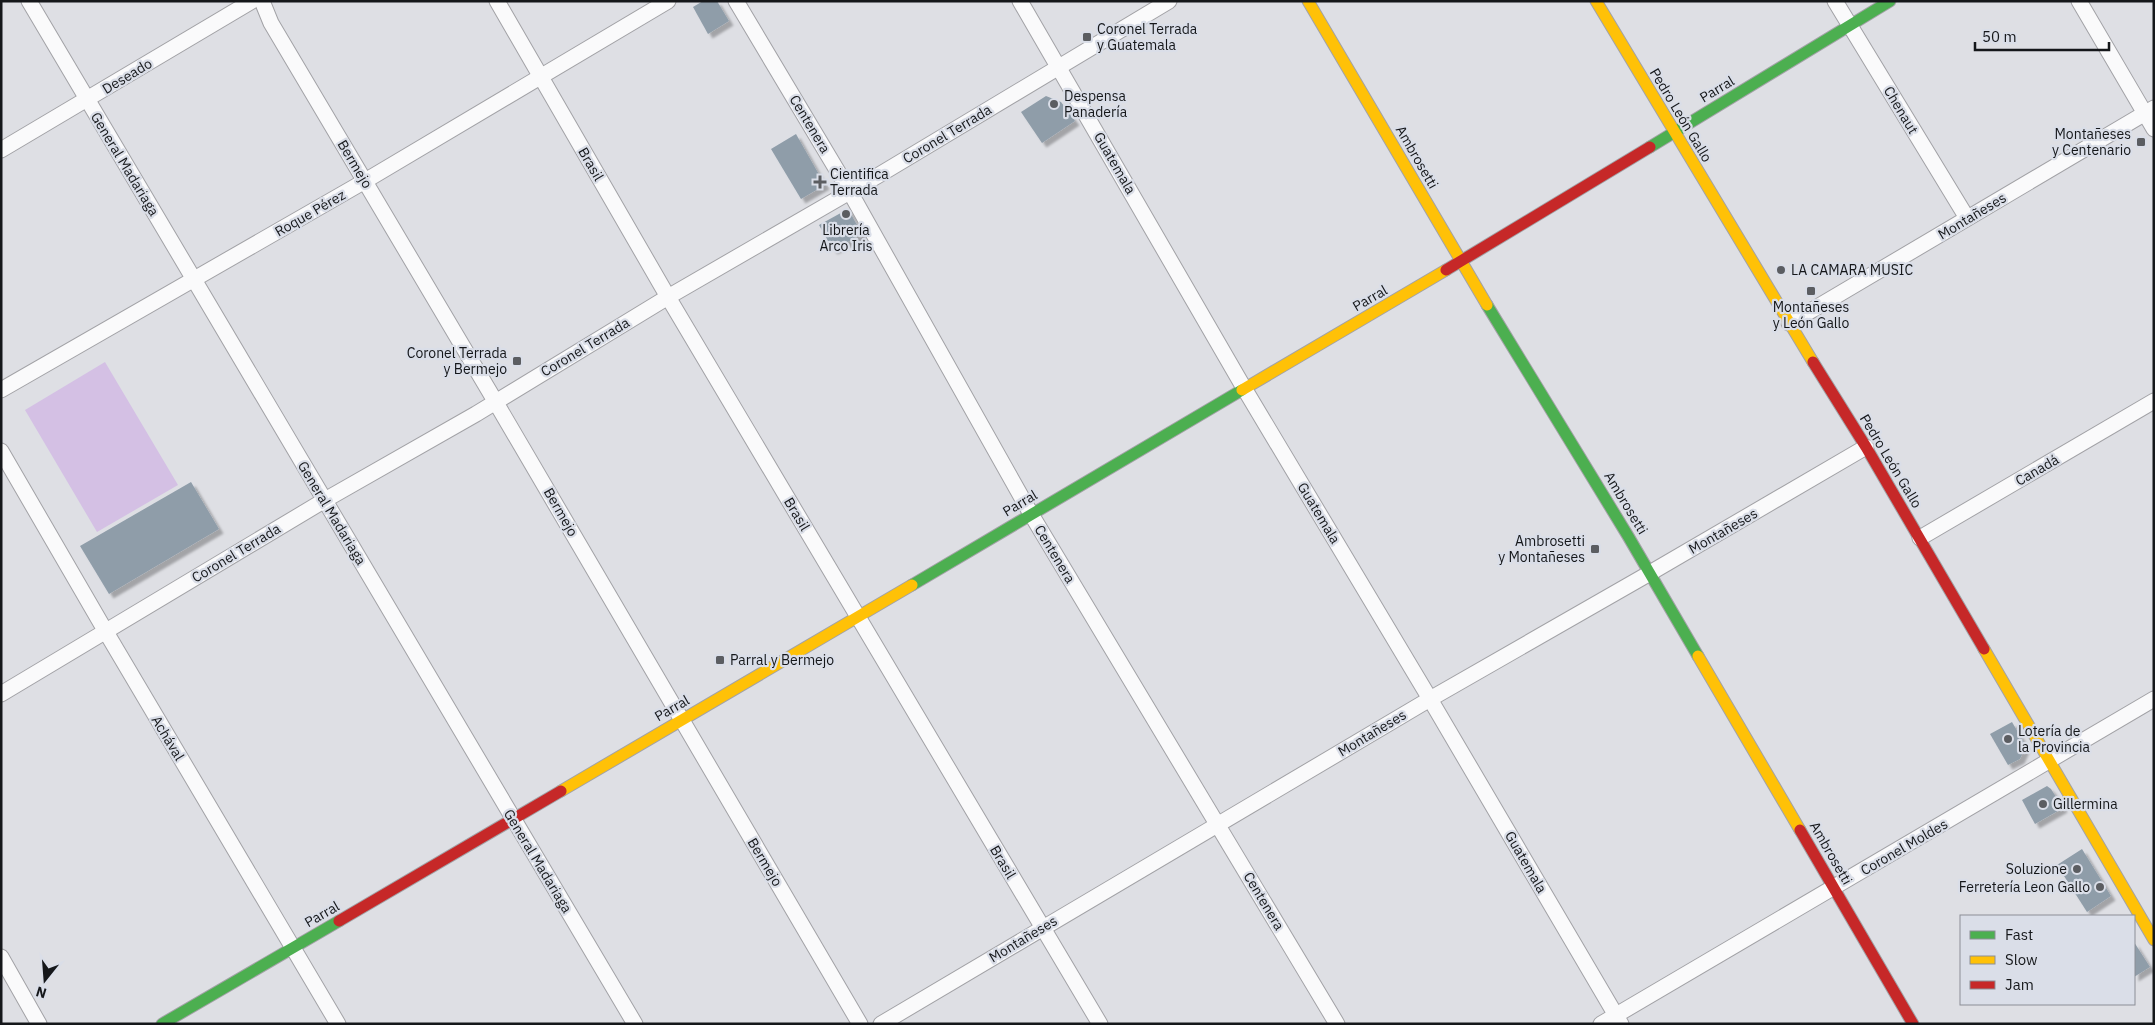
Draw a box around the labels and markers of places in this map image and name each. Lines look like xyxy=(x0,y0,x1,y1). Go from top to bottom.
place label: Coronel Terrada y Guatemala xyxy=(1097,20,1198,54)
marker: Coronel Terrada y Guatemala xyxy=(1081,31,1093,43)
place label: Despensa Panadería xyxy=(1064,87,1128,121)
marker: Despensa Panadería xyxy=(1048,98,1060,110)
place label: Montañeses y Centenario xyxy=(2052,125,2131,159)
marker: Montañeses y Centenario xyxy=(2135,136,2147,148)
place label: Cientifica Terrada xyxy=(830,165,889,199)
marker: Cientifica Terrada xyxy=(814,176,826,188)
marker: Librería Arco Iris xyxy=(840,208,852,220)
place label: Librería Arco Iris xyxy=(819,221,873,255)
place label: LA CAMARA MUSIC xyxy=(1791,261,1913,279)
marker: LA CAMARA MUSIC xyxy=(1775,264,1787,276)
marker: Montañeses y León Gallo xyxy=(1805,285,1817,297)
place label: Montañeses y León Gallo xyxy=(1773,298,1849,332)
place label: Coronel Terrada y Bermejo xyxy=(407,344,508,378)
marker: Coronel Terrada y Bermejo xyxy=(511,355,523,367)
place label: Ambrosetti y Montañeses xyxy=(1498,532,1585,566)
marker: Ambrosetti y Montañeses xyxy=(1589,543,1601,555)
place label: Parral y Bermejo xyxy=(730,651,834,669)
marker: Parral y Bermejo xyxy=(714,654,726,666)
place label: Lotería de la Provincia xyxy=(2018,722,2091,756)
marker: Lotería de la Provincia xyxy=(2002,733,2014,745)
place label: Gillermina xyxy=(2053,795,2118,813)
marker: Gillermina xyxy=(2037,798,2049,810)
place label: Soluzione xyxy=(2006,860,2067,878)
marker: Soluzione xyxy=(2071,863,2083,875)
place label: Ferretería Leon Gallo xyxy=(1959,878,2090,896)
marker: Ferretería Leon Gallo xyxy=(2094,881,2106,893)

